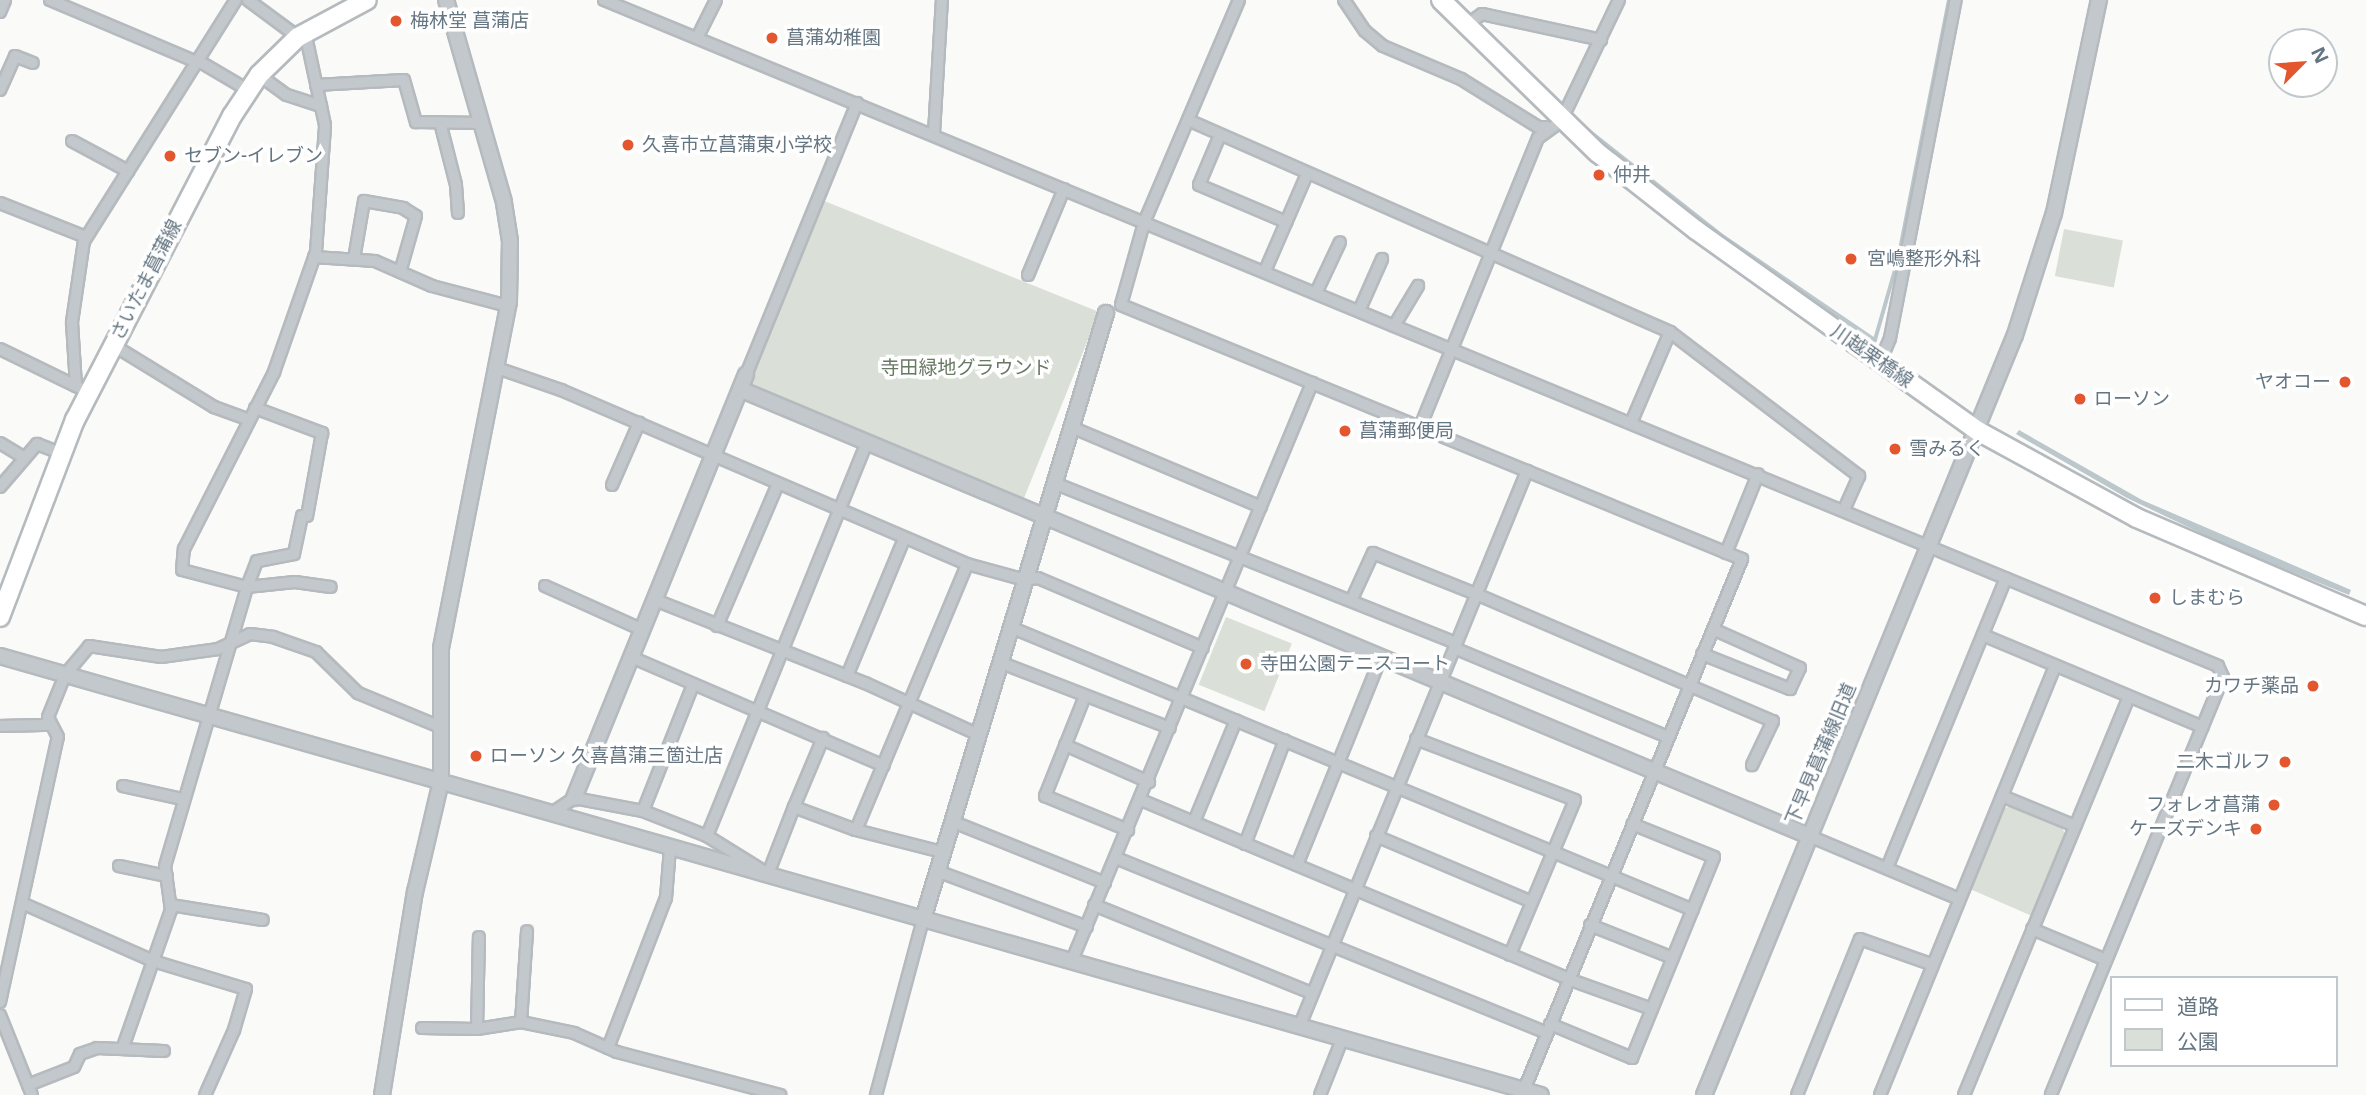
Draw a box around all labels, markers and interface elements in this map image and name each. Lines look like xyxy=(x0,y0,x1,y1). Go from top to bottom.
place label: 梅林堂 菖蒲店 xyxy=(410,10,529,32)
marker: 梅林堂 菖蒲店 xyxy=(388,13,404,29)
place label: 菖蒲幼稚園 xyxy=(786,27,881,49)
north arrow xyxy=(2268,28,2338,98)
marker: 菖蒲幼稚園 xyxy=(764,30,780,46)
text: N xyxy=(2305,42,2335,67)
place label: 久喜市立菖蒲東小学校 xyxy=(642,134,832,156)
marker: 久喜市立菖蒲東小学校 xyxy=(620,137,636,153)
place label: セブン-イレブン xyxy=(184,145,323,167)
marker: セブン-イレブン xyxy=(162,148,178,164)
place label: 仲井 xyxy=(1613,164,1651,186)
marker: 仲井 xyxy=(1591,167,1607,183)
street label: さいたま菖蒲線 xyxy=(106,216,186,344)
place label: 宮嶋整形外科 xyxy=(1867,248,1981,270)
marker: 宮嶋整形外科 xyxy=(1841,249,1861,269)
street label: 川越栗橋線 xyxy=(1827,319,1917,393)
park label: 寺田緑地グラウンド xyxy=(881,357,1051,379)
place label: ヤオコー xyxy=(2255,371,2331,393)
marker: ヤオコー xyxy=(2337,374,2353,390)
place label: ローソン xyxy=(2094,388,2170,410)
marker: ローソン xyxy=(2072,391,2088,407)
place label: 菖蒲郵便局 xyxy=(1359,420,1454,442)
marker: 菖蒲郵便局 xyxy=(1337,423,1353,439)
place label: 雪みるく xyxy=(1909,438,1985,460)
marker: 雪みるく xyxy=(1887,441,1903,457)
place label: しまむら xyxy=(2169,587,2245,609)
marker: しまむら xyxy=(2147,590,2163,606)
place label: 寺田公園テニスコート xyxy=(1260,653,1450,675)
marker: 寺田公園テニスコート xyxy=(1238,656,1254,672)
place label: カワチ薬品 xyxy=(2204,675,2299,697)
marker: カワチ薬品 xyxy=(2305,678,2321,694)
street label: 下早見菖蒲線旧道 xyxy=(1781,680,1861,828)
place label: ローソン 久喜菖蒲三箇辻店 xyxy=(490,745,723,767)
marker: ローソン 久喜菖蒲三箇辻店 xyxy=(468,748,484,764)
place label: 二木ゴルフ xyxy=(2176,751,2271,773)
marker: 二木ゴルフ xyxy=(2277,754,2293,770)
place label: フォレオ菖蒲 xyxy=(2146,794,2260,816)
marker: フォレオ菖蒲 xyxy=(2266,797,2282,813)
place label: ケーズデンキ xyxy=(2128,818,2242,840)
marker: ケーズデンキ xyxy=(2248,821,2264,837)
legend xyxy=(2110,976,2338,1067)
text: 道路 xyxy=(2177,992,2219,1020)
text: 公園 xyxy=(2177,1027,2219,1055)

